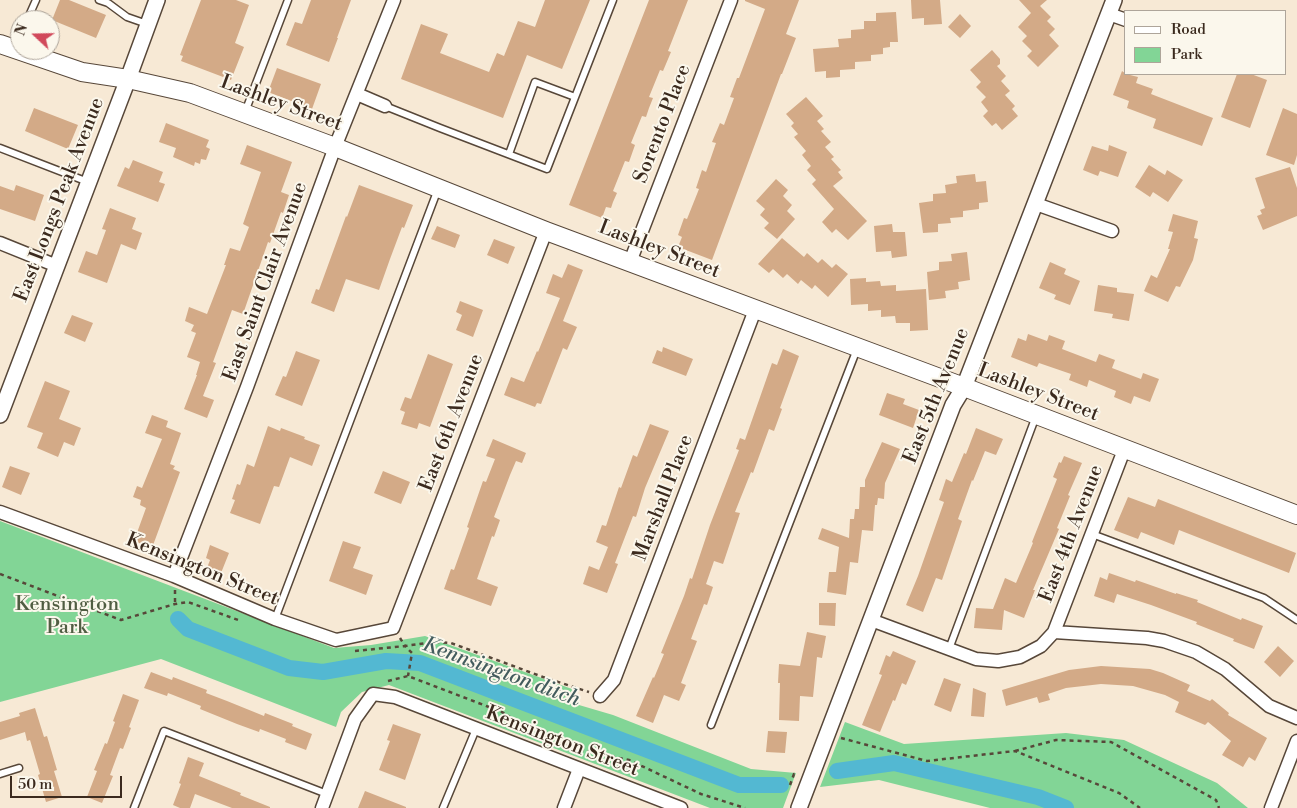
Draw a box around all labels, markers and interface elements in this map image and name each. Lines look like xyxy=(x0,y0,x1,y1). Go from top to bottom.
north arrow xyxy=(10,10,60,60)
legend xyxy=(1124,10,1287,75)
text: Road xyxy=(1171,20,1206,39)
text: N xyxy=(12,22,32,38)
text: Park xyxy=(1171,45,1202,64)
street label: Sorento Place xyxy=(629,61,697,187)
street label: Lashley Street xyxy=(217,71,345,137)
street label: East Longs Peak Avenue xyxy=(10,94,110,306)
street label: East Saint Clair Avenue xyxy=(219,179,313,385)
street label: Lashley Street xyxy=(595,216,723,284)
street label: East 5th Avenue xyxy=(899,325,975,467)
street label: East 6th Avenue xyxy=(415,351,489,495)
street label: Lashley Street xyxy=(974,359,1102,427)
street label: Marshall Place xyxy=(629,432,699,564)
street label: East 4th Avenue xyxy=(1035,462,1109,606)
street label: Kensington Street xyxy=(122,528,282,612)
park label: Kensington Park xyxy=(15,593,119,640)
water label: Kennsington ditch xyxy=(419,633,583,713)
street label: Kensington Street xyxy=(482,702,642,782)
scale bar xyxy=(12,766,125,798)
text: 50 m xyxy=(18,775,52,794)

